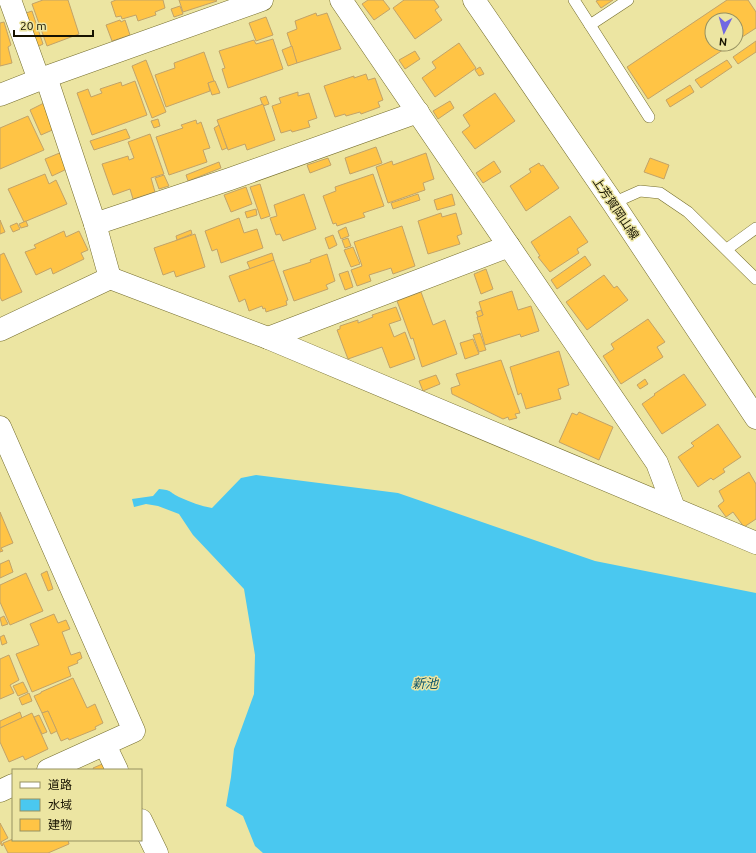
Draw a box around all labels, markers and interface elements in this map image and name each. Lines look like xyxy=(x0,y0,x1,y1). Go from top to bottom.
scale bar xyxy=(14,12,93,38)
north arrow xyxy=(704,12,744,52)
text: 20 m xyxy=(20,19,47,32)
text: N xyxy=(718,36,728,48)
street label: 上芳賀岡山線 xyxy=(590,175,642,241)
water label: 新池 xyxy=(412,676,440,690)
legend xyxy=(12,769,142,841)
text: 道路 xyxy=(48,778,72,791)
text: 水域 xyxy=(48,798,72,811)
text: 建物 xyxy=(48,818,72,831)

